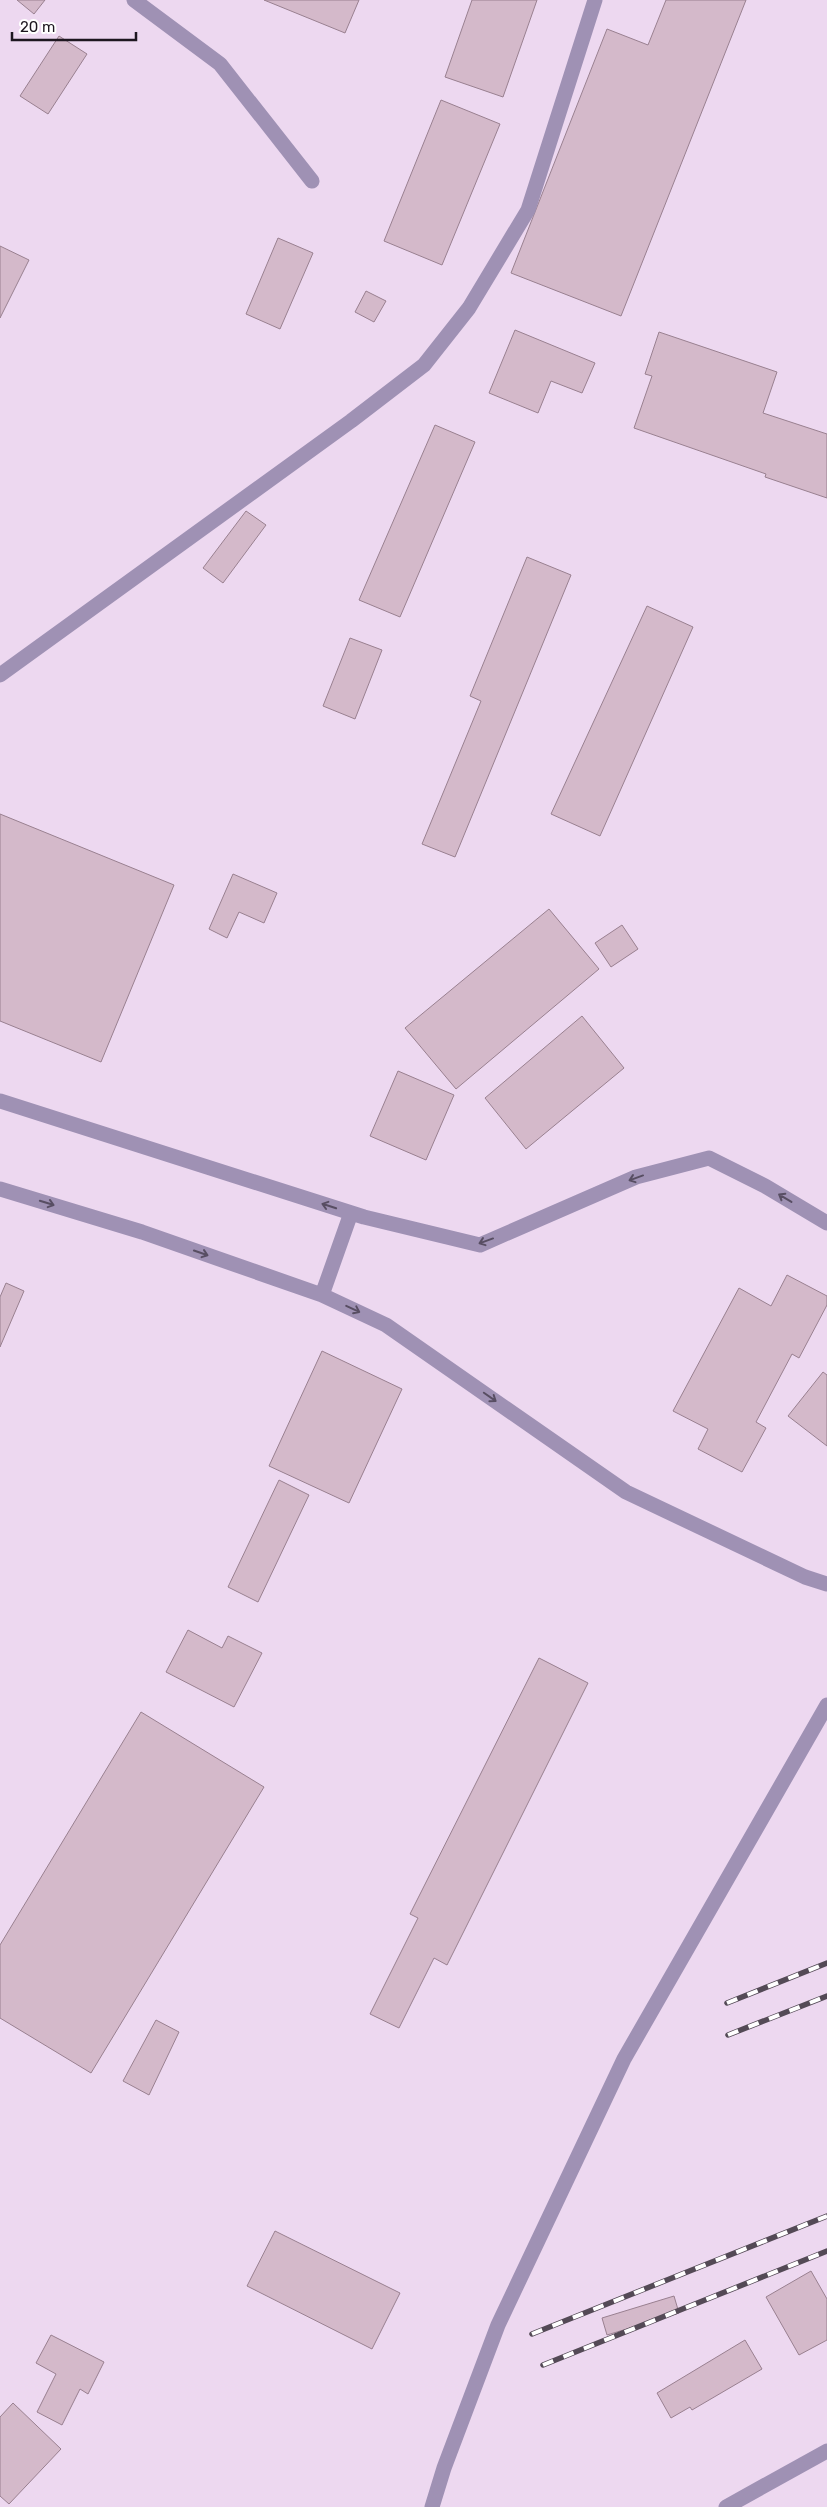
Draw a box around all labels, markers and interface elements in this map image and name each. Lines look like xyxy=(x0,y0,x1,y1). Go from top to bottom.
scale bar xyxy=(12,10,136,42)
text: 20 m xyxy=(20,18,55,36)
one-way arrow xyxy=(628,1174,644,1183)
one-way arrow xyxy=(779,1193,793,1203)
one-way arrow xyxy=(38,1198,54,1208)
one-way arrow xyxy=(322,1201,338,1211)
one-way arrow xyxy=(479,1237,494,1246)
one-way arrow xyxy=(193,1249,209,1258)
one-way arrow xyxy=(345,1305,360,1315)
one-way arrow xyxy=(483,1392,497,1402)

